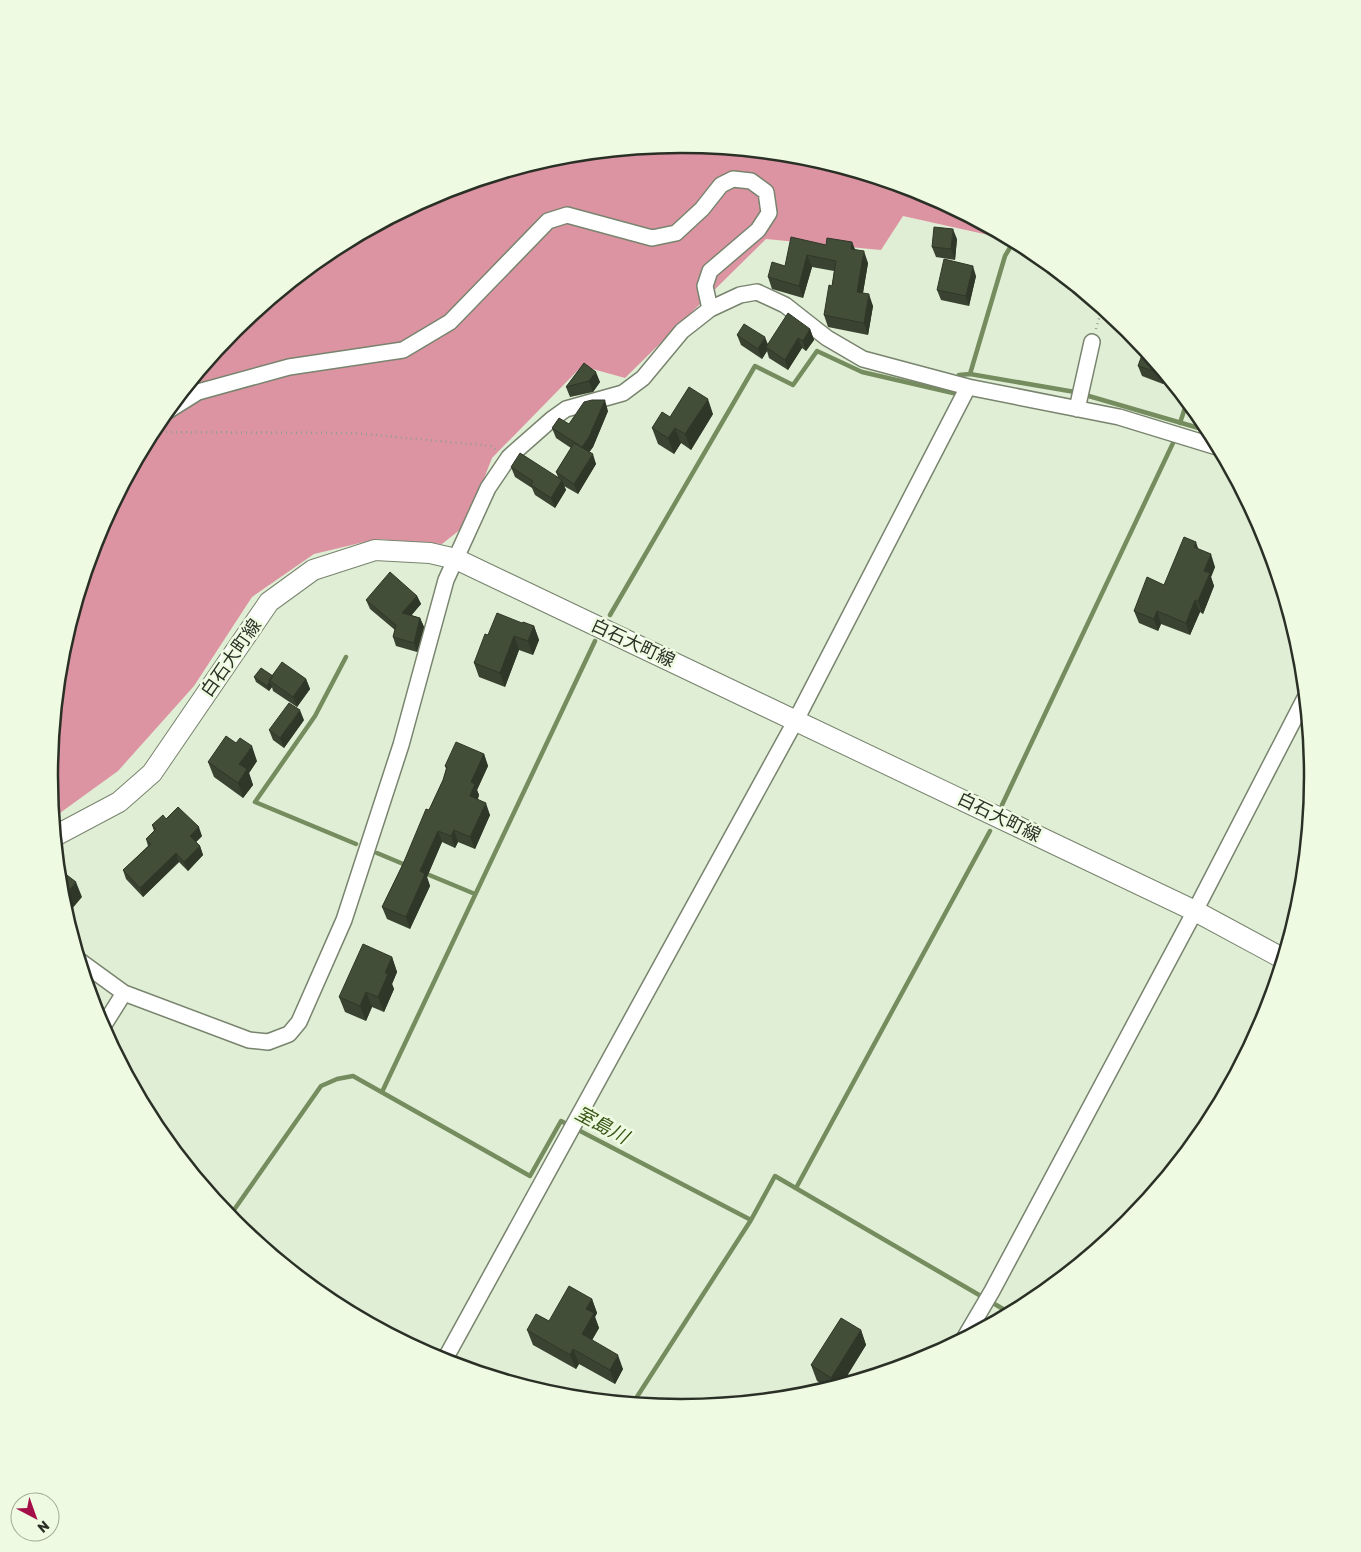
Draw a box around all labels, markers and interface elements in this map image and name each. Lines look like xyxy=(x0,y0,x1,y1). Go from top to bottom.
street label: 白石大町線 xyxy=(588,614,678,672)
street label: 白石大町線 xyxy=(196,615,266,701)
street label: 白石大町線 xyxy=(954,787,1044,847)
water label: 室島川 xyxy=(571,1101,634,1149)
north arrow xyxy=(10,1492,60,1542)
text: N xyxy=(34,1517,53,1536)

